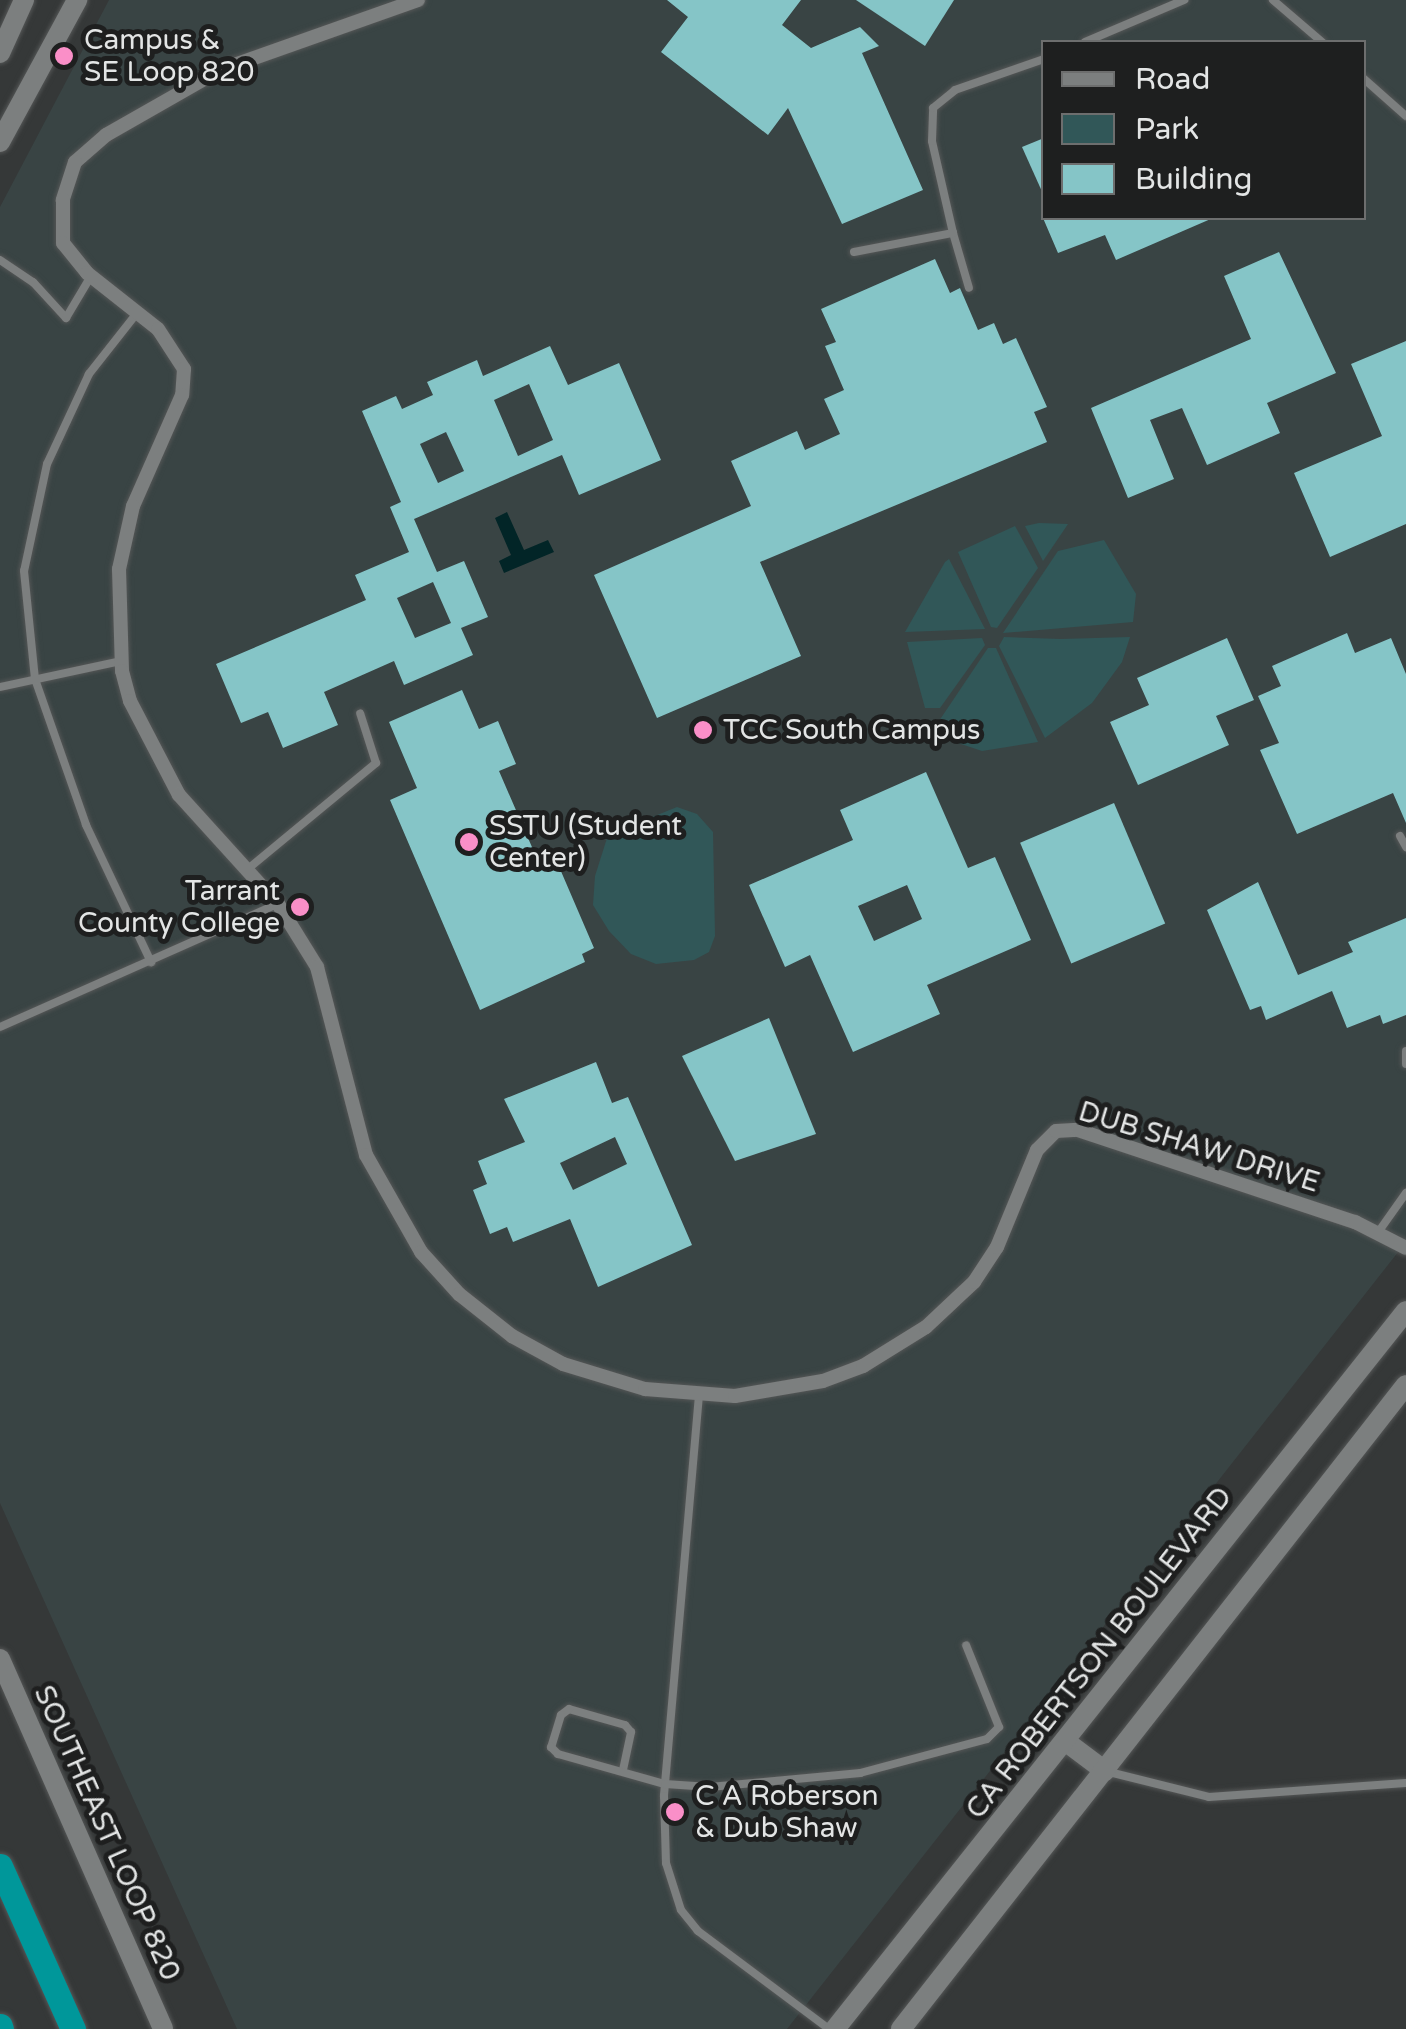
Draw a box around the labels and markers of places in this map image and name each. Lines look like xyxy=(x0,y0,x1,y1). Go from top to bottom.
place label: Campus & SE Loop 820 xyxy=(84,23,254,89)
marker: Campus & SE Loop 820 xyxy=(53,45,75,67)
place label: TCC South Campus xyxy=(723,713,980,747)
marker: TCC South Campus xyxy=(692,719,714,741)
place label: SSTU (Student Center) xyxy=(489,809,682,875)
marker: SSTU (Student Center) xyxy=(458,831,480,853)
place label: Tarrant County College xyxy=(78,874,280,940)
marker: Tarrant County College xyxy=(289,896,311,918)
place label: C A Roberson & Dub Shaw xyxy=(695,1779,879,1845)
marker: C A Roberson & Dub Shaw xyxy=(664,1801,686,1823)

